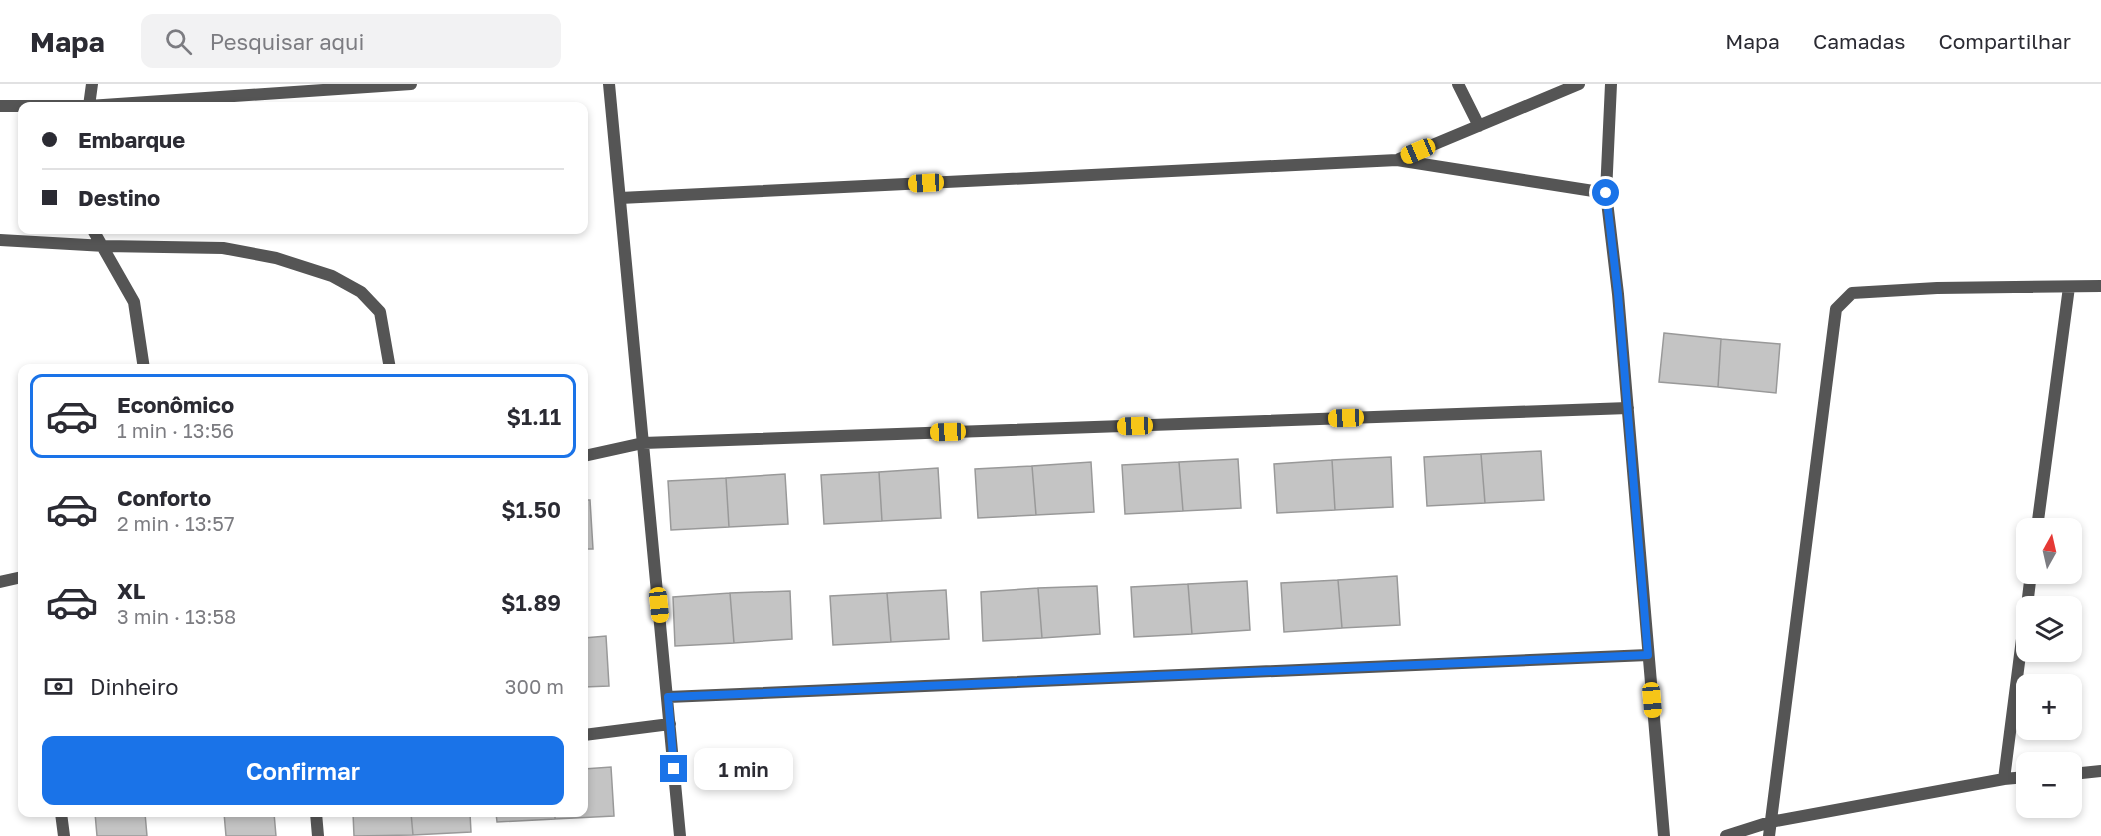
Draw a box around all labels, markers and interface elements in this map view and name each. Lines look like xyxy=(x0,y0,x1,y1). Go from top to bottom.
search box xyxy=(141,14,561,68)
text: Mapa xyxy=(30,25,105,58)
icon: search xyxy=(162,25,195,58)
text: Pesquisar aqui xyxy=(210,28,364,55)
text: Mapa xyxy=(1725,28,1780,54)
text: Camadas xyxy=(1813,28,1905,54)
text: Compartilhar xyxy=(1938,28,2071,54)
text: Embarque xyxy=(78,126,185,153)
car xyxy=(1398,136,1438,166)
car xyxy=(908,173,944,193)
route start xyxy=(1592,179,1619,206)
text: Destino xyxy=(78,184,160,211)
icon: car xyxy=(45,389,99,443)
text: Econômico xyxy=(117,391,234,418)
text: $1.11 xyxy=(506,403,561,430)
car xyxy=(1328,408,1364,428)
car xyxy=(1117,416,1153,436)
text: 1 min · 13:56 xyxy=(117,418,234,442)
car xyxy=(930,422,966,442)
icon: car xyxy=(45,482,99,536)
text: Conforto xyxy=(117,484,211,511)
text: $1.50 xyxy=(501,496,561,523)
text: 2 min · 13:57 xyxy=(117,511,235,535)
north arrow xyxy=(2016,518,2082,584)
map controls xyxy=(2016,518,2082,818)
icon: car xyxy=(45,575,99,629)
text: XL xyxy=(117,577,145,604)
car xyxy=(648,586,670,624)
text: $1.89 xyxy=(501,589,561,616)
button: layers xyxy=(2016,596,2082,662)
text: 3 min · 13:58 xyxy=(117,604,236,628)
icon: cash xyxy=(42,670,75,703)
text: Dinheiro xyxy=(90,673,179,700)
text: 300 m xyxy=(505,674,564,698)
button: + xyxy=(2016,674,2082,740)
car xyxy=(1641,681,1663,719)
button: Confirmar xyxy=(42,736,564,805)
callout: 1 min xyxy=(695,748,794,790)
button: − xyxy=(2016,752,2082,818)
route end xyxy=(660,755,687,782)
text: 1 min xyxy=(718,757,769,781)

